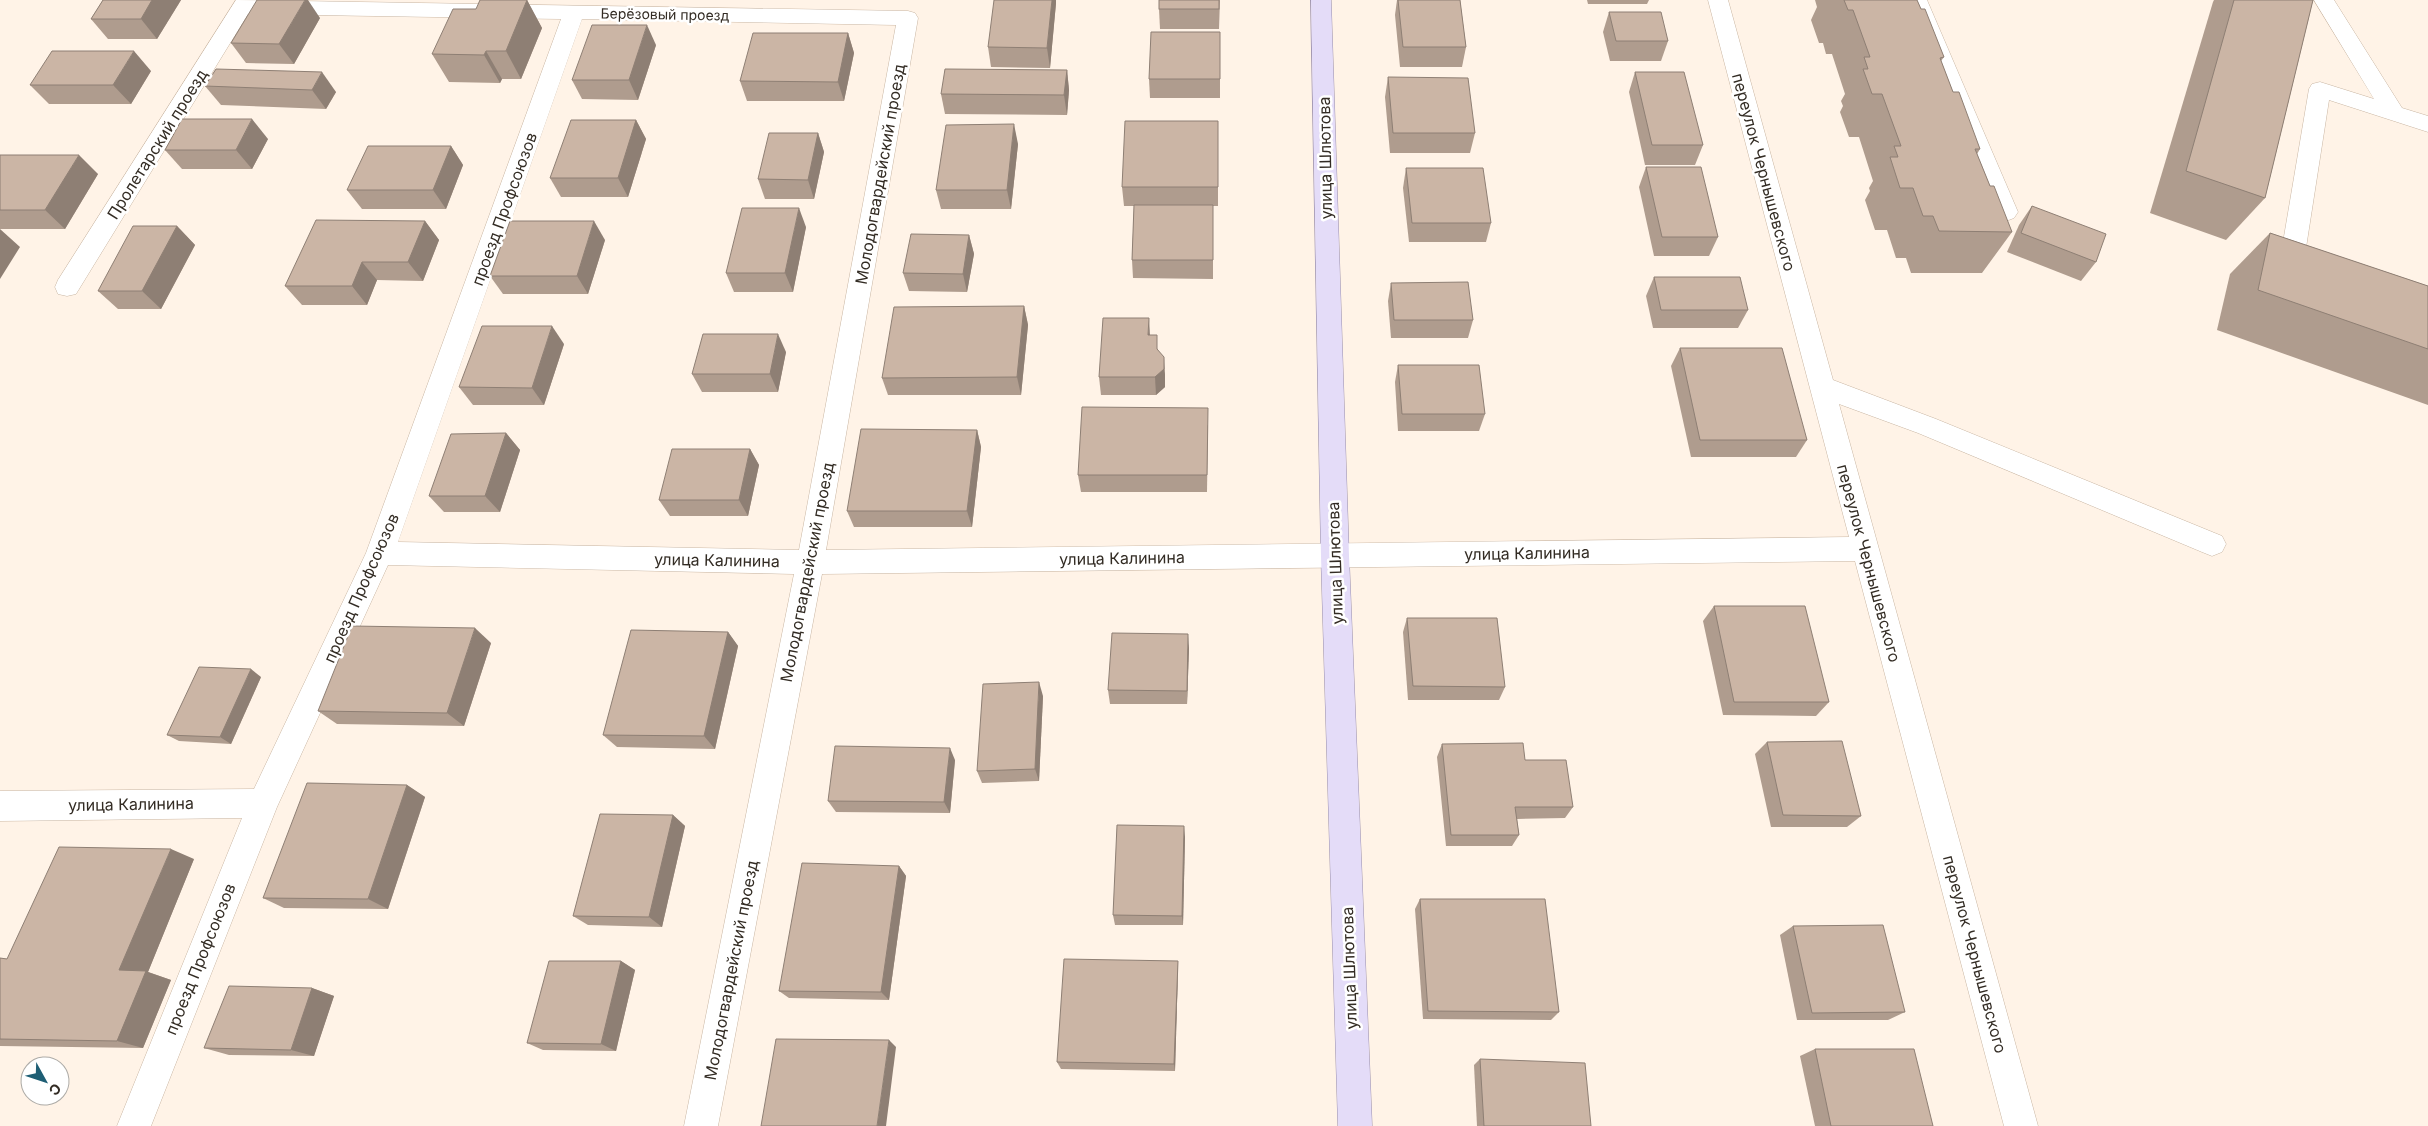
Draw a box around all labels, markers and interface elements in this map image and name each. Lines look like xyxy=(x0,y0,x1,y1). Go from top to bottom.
street label: Берёзовый проезд xyxy=(600,4,730,24)
street label: Молодогвардейский проезд xyxy=(851,62,909,286)
street label: Пролетарский проезд xyxy=(103,65,211,223)
street label: переулок Чернышевского xyxy=(1728,71,1800,273)
street label: улица Шлютова xyxy=(1314,96,1336,220)
street label: проезд Профсоюзов xyxy=(467,130,541,288)
street label: Молодогвардейский проезд xyxy=(776,460,838,684)
street label: переулок Чернышевского xyxy=(1833,462,1905,664)
street label: улица Шлютова xyxy=(1323,501,1347,625)
street label: проезд Профсоюзов xyxy=(319,510,403,666)
street label: улица Калинина xyxy=(1464,542,1590,564)
street label: улица Калинина xyxy=(1059,547,1185,569)
street label: улица Калинина xyxy=(654,549,780,571)
street label: улица Калинина xyxy=(68,793,194,815)
street label: переулок Чернышевского xyxy=(1939,853,2011,1055)
street label: Молодогвардейский проезд xyxy=(700,858,762,1082)
street label: проезд Профсоюзов xyxy=(160,880,240,1038)
street label: улица Шлютова xyxy=(1337,906,1361,1030)
north arrow xyxy=(20,1056,70,1106)
text: С xyxy=(46,1080,65,1099)

